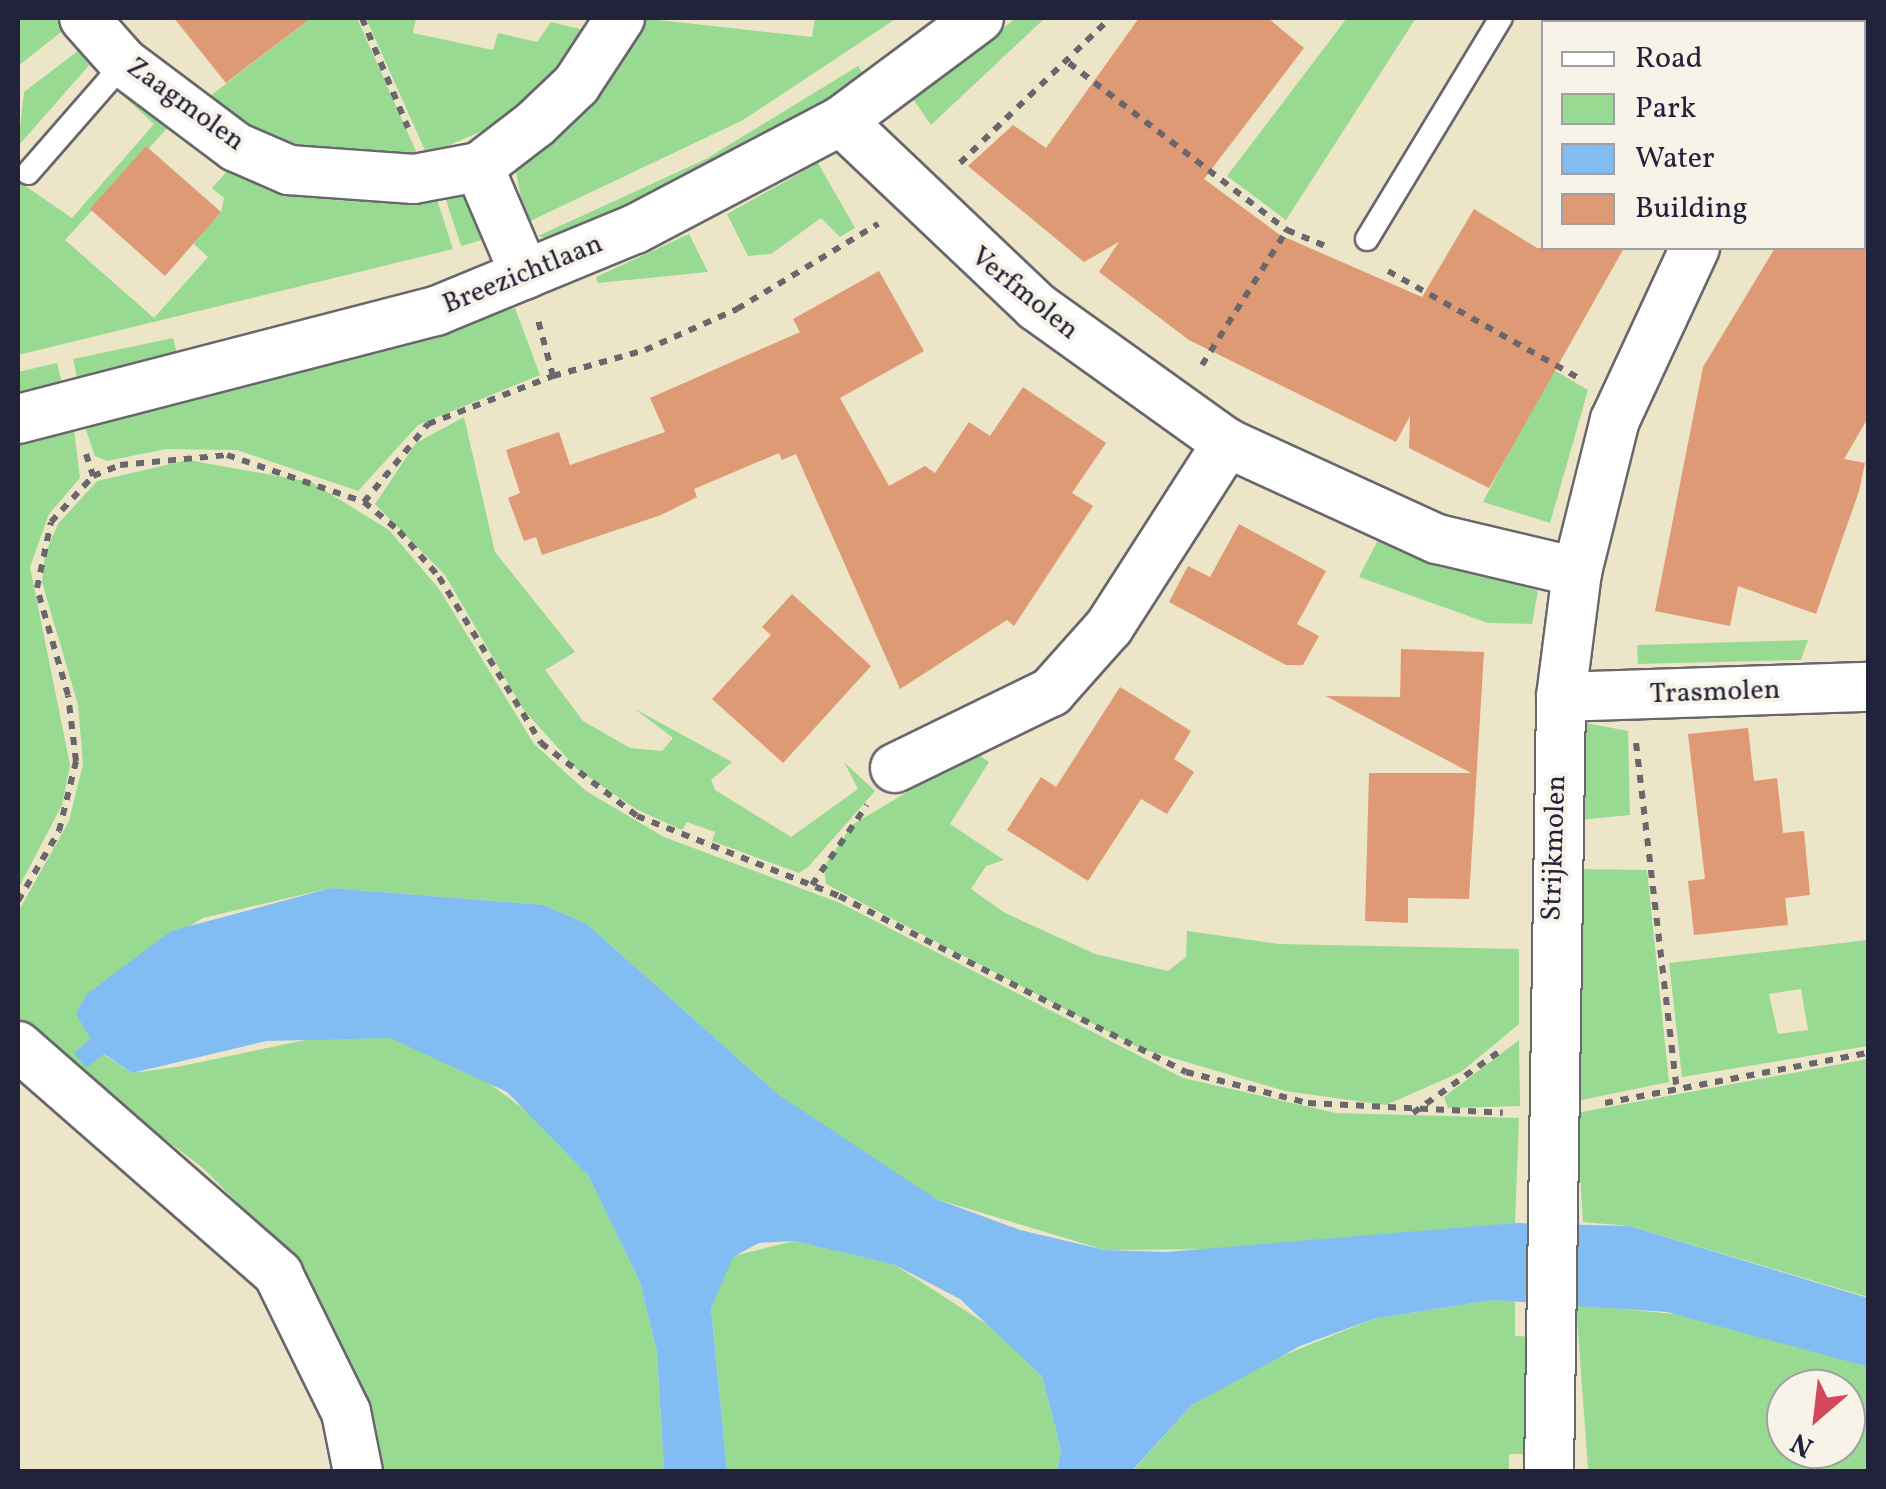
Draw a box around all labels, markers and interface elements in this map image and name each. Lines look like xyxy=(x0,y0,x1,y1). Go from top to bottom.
legend xyxy=(1541,20,1866,250)
text: Road xyxy=(1635,38,1703,80)
street label: Zaagmolen xyxy=(119,51,251,159)
text: Park xyxy=(1635,88,1696,130)
text: Water xyxy=(1635,138,1715,180)
text: Building xyxy=(1635,188,1748,230)
street label: Breezichtlaan xyxy=(438,228,608,322)
street label: Verfmolen xyxy=(963,240,1085,348)
street label: Trasmolen xyxy=(1649,674,1781,712)
street label: Strijkmolen xyxy=(1536,774,1574,922)
north arrow xyxy=(1766,1369,1866,1469)
text: N xyxy=(1784,1422,1821,1466)

